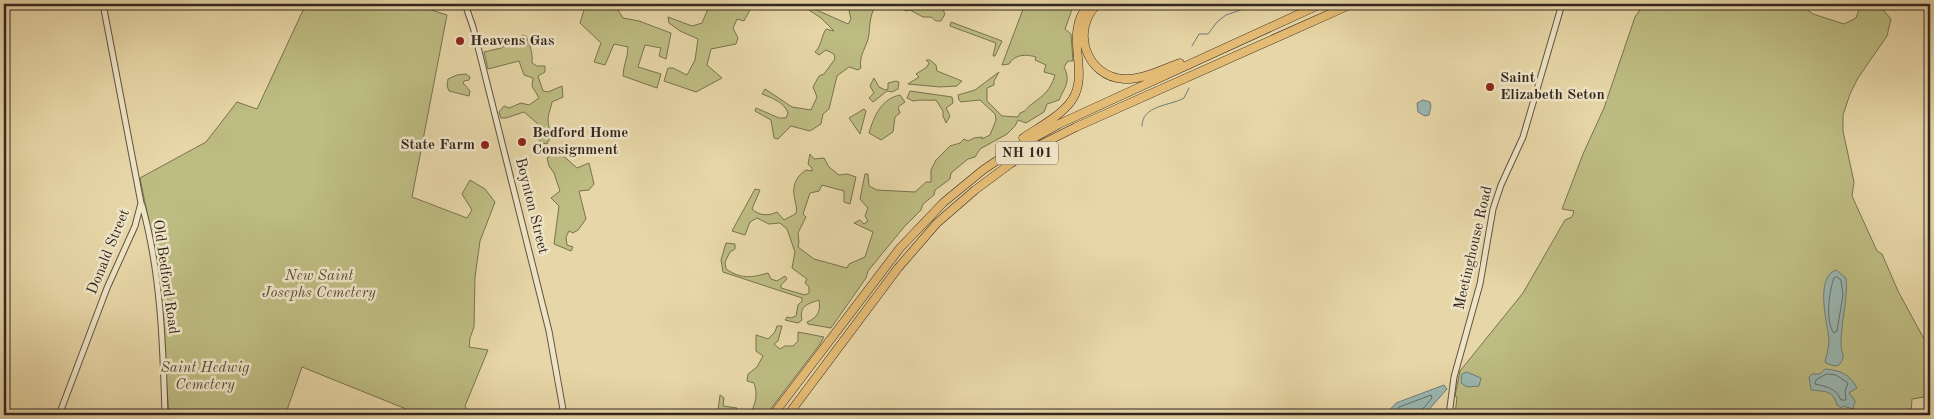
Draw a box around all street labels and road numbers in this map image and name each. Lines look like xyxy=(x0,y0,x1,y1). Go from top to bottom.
road number: NH 101 xyxy=(996,142,1058,164)
street label: Boynton Street xyxy=(512,156,550,256)
street label: Meetinghouse Road xyxy=(1452,185,1496,311)
street label: Donald Street xyxy=(85,207,133,297)
street label: Old Bedford Road xyxy=(150,219,180,335)

